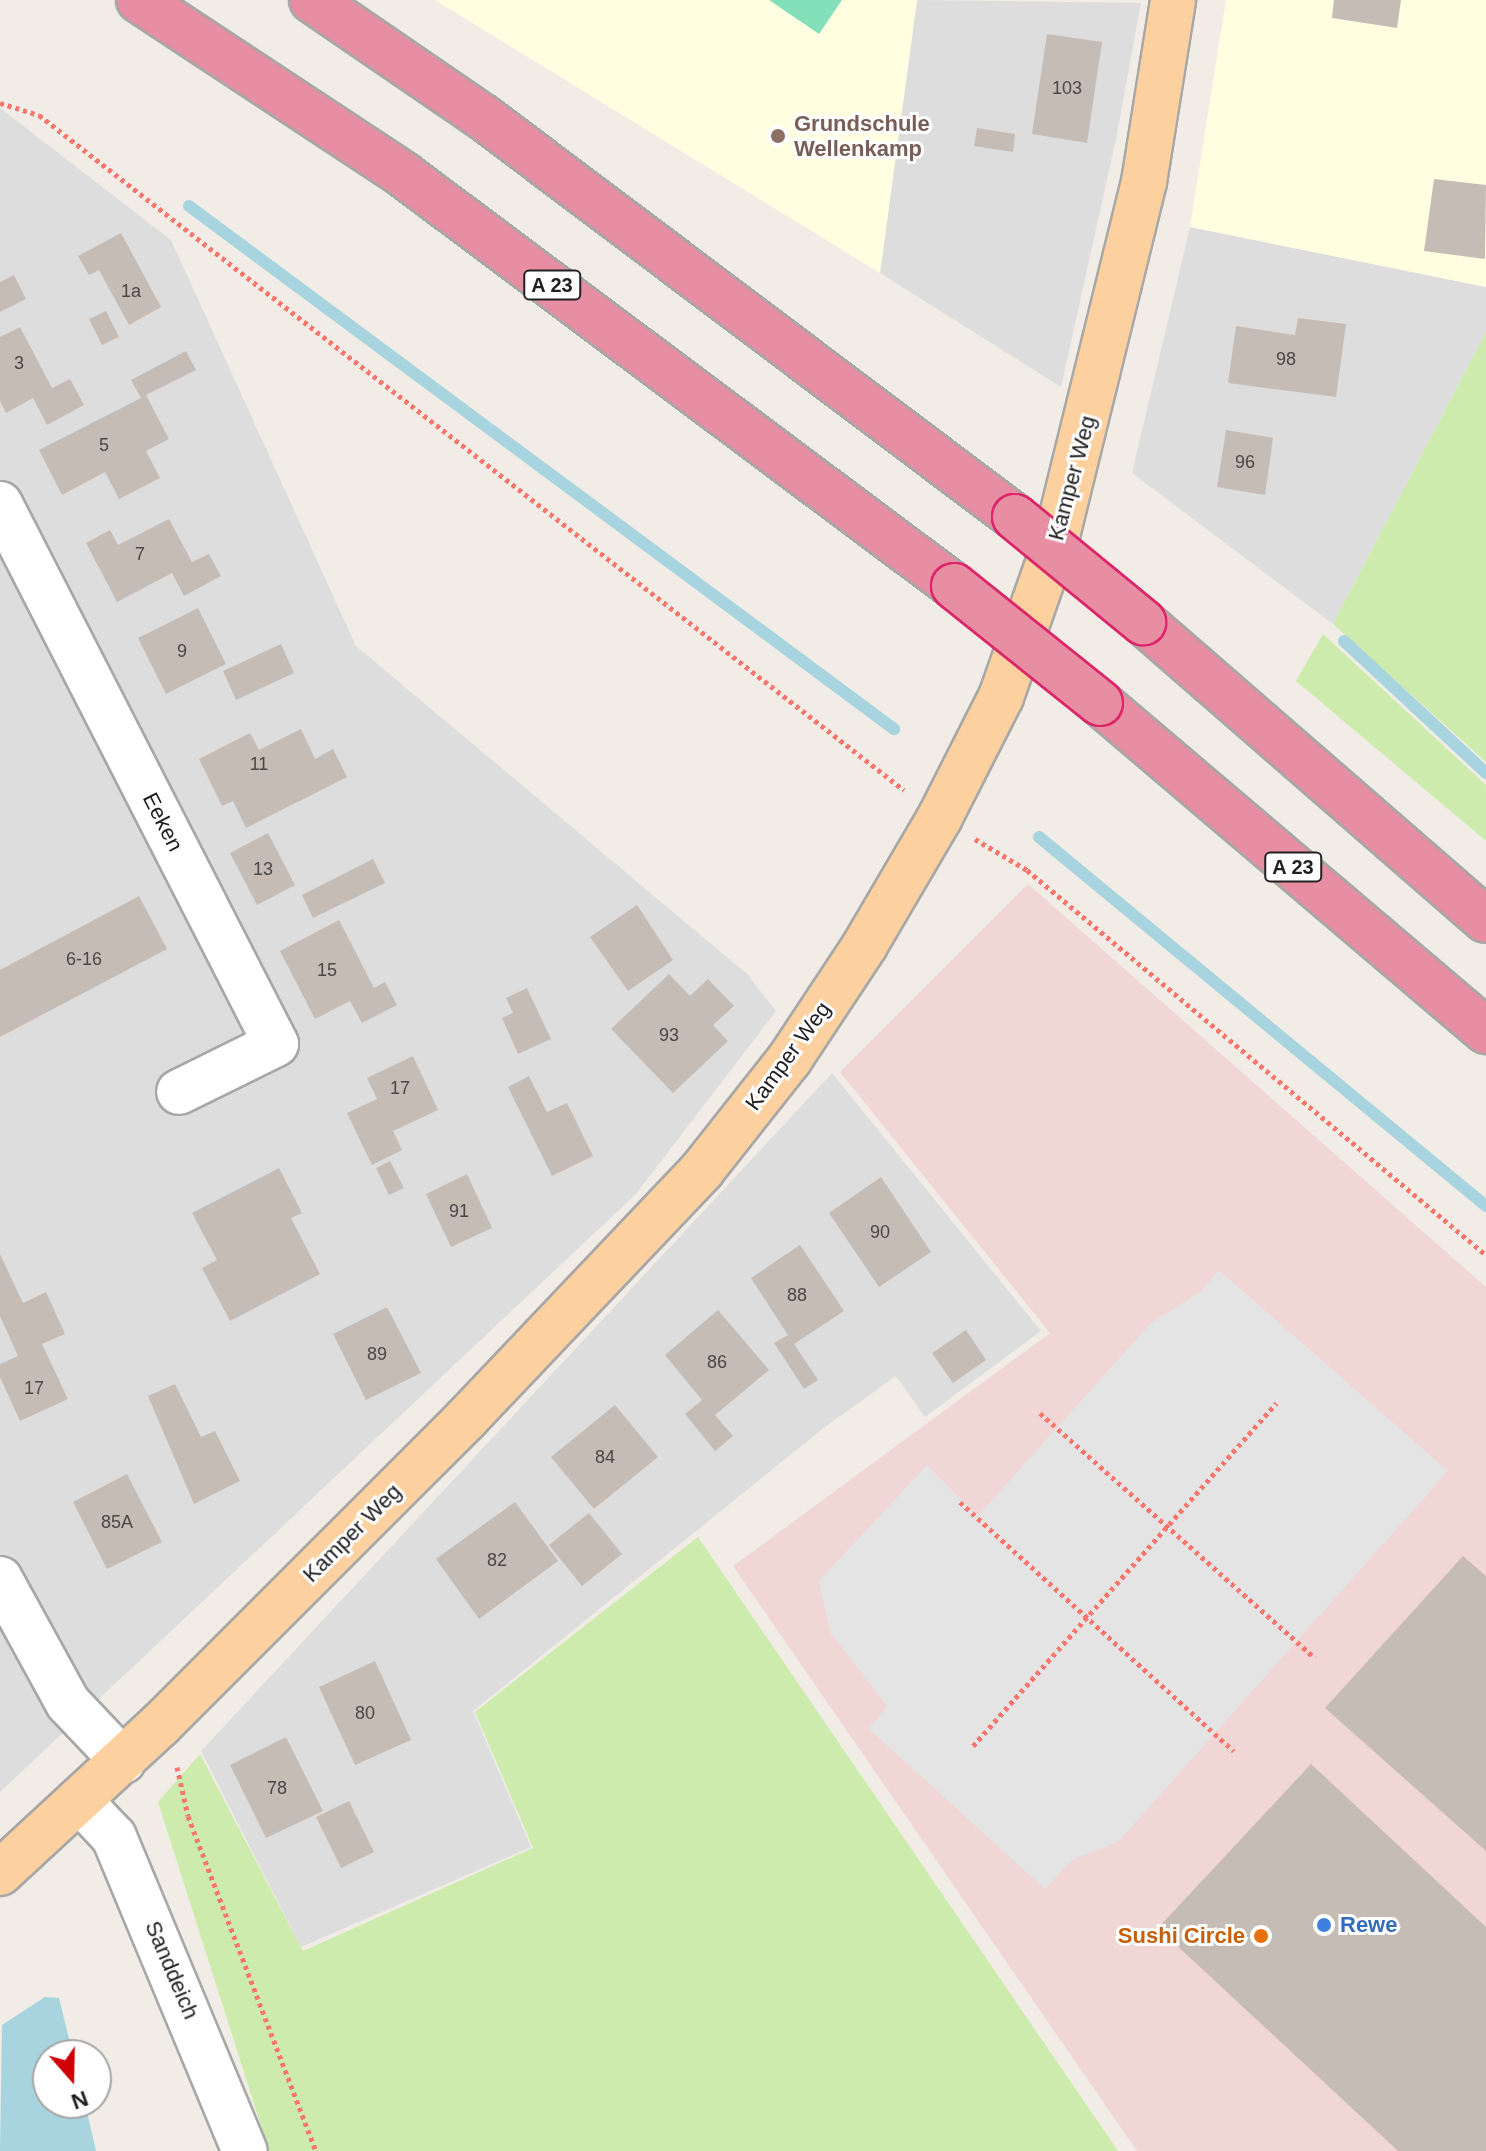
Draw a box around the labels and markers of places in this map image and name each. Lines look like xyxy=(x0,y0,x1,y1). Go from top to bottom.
place label: Grundschule Wellenkamp xyxy=(794,110,930,162)
marker: Grundschule Wellenkamp xyxy=(769,127,787,145)
place label: Rewe xyxy=(1340,1912,1397,1938)
marker: Rewe xyxy=(1315,1916,1333,1934)
place label: Sushi Circle xyxy=(1118,1923,1245,1949)
marker: Sushi Circle xyxy=(1252,1927,1270,1945)

